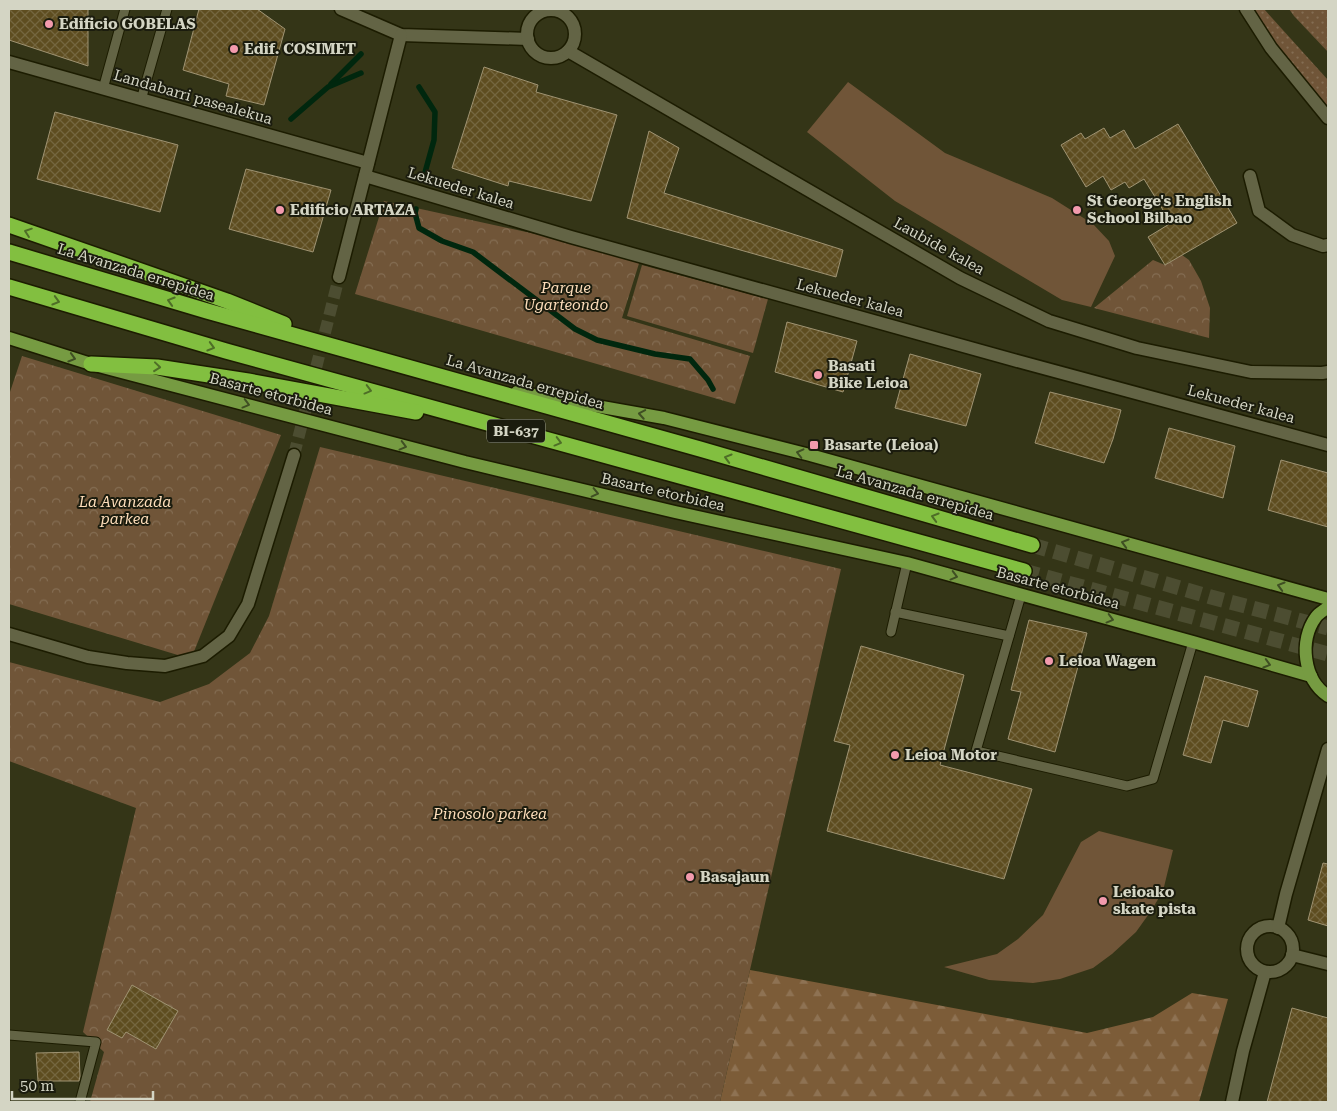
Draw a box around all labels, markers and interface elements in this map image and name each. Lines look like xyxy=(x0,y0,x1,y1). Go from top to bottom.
place label: Edificio GOBELAS xyxy=(59,15,196,33)
marker: Edificio GOBELAS xyxy=(43,18,55,30)
place label: Edif. COSIMET xyxy=(244,40,356,58)
marker: Edif. COSIMET xyxy=(228,43,240,55)
street label: Landabarri pasealekua xyxy=(112,66,274,128)
street label: Lekueder kalea xyxy=(406,163,516,213)
place label: St George's English School Bilbao xyxy=(1087,192,1232,227)
place label: Edificio ARTAZA xyxy=(290,201,416,219)
marker: Edificio ARTAZA xyxy=(274,204,286,216)
marker: St George's English School Bilbao xyxy=(1071,204,1083,216)
street label: Laubide kalea xyxy=(890,214,988,278)
one-way arrow xyxy=(25,228,33,238)
street label: La Avanzada errepidea xyxy=(55,240,217,304)
street label: Lekueder kalea xyxy=(794,275,906,321)
park label: Parque Ugarteondo xyxy=(524,279,608,314)
one-way arrow xyxy=(51,295,59,305)
one-way arrow xyxy=(168,296,176,306)
one-way arrow xyxy=(207,341,215,351)
street label: La Avanzada errepidea xyxy=(444,351,606,413)
one-way arrow xyxy=(67,352,76,362)
place label: Basati Bike Leioa xyxy=(828,357,908,392)
one-way arrow xyxy=(154,361,162,372)
street label: Basarte etorbidea xyxy=(208,369,334,419)
marker: Basati Bike Leioa xyxy=(812,369,824,381)
street label: Lekueder kalea xyxy=(1185,381,1297,427)
one-way arrow xyxy=(364,384,373,395)
one-way arrow xyxy=(241,398,250,409)
one-way arrow xyxy=(637,410,646,420)
road number: BI-637 xyxy=(487,420,545,442)
place label: Basarte (Leioa) xyxy=(824,436,938,454)
one-way arrow xyxy=(554,437,562,447)
marker: Basarte (Leioa) xyxy=(808,439,820,451)
one-way arrow xyxy=(399,440,407,450)
one-way arrow xyxy=(796,448,804,458)
one-way arrow xyxy=(725,453,733,463)
street label: La Avanzada errepidea xyxy=(834,462,996,524)
street label: Basarte etorbidea xyxy=(599,469,727,515)
one-way arrow xyxy=(590,487,599,498)
park label: La Avanzada parkea xyxy=(78,493,171,528)
one-way arrow xyxy=(931,513,940,523)
one-way arrow xyxy=(1121,538,1129,548)
street label: Basarte etorbidea xyxy=(995,563,1121,613)
one-way arrow xyxy=(949,571,957,581)
one-way arrow xyxy=(1278,582,1286,592)
one-way arrow xyxy=(1106,613,1115,624)
place label: Leioa Wagen xyxy=(1059,652,1156,670)
marker: Leioa Wagen xyxy=(1043,655,1055,667)
one-way arrow xyxy=(1262,658,1270,668)
place label: Leioa Motor xyxy=(905,746,997,764)
marker: Leioa Motor xyxy=(889,749,901,761)
park label: Pinosolo parkea xyxy=(432,805,547,823)
place label: Basajaun xyxy=(700,868,770,886)
marker: Basajaun xyxy=(684,871,696,883)
place label: Leioako skate pista xyxy=(1113,883,1196,918)
marker: Leioako skate pista xyxy=(1097,895,1109,907)
scale bar xyxy=(12,1068,154,1100)
text: 50 m xyxy=(20,1077,55,1095)

